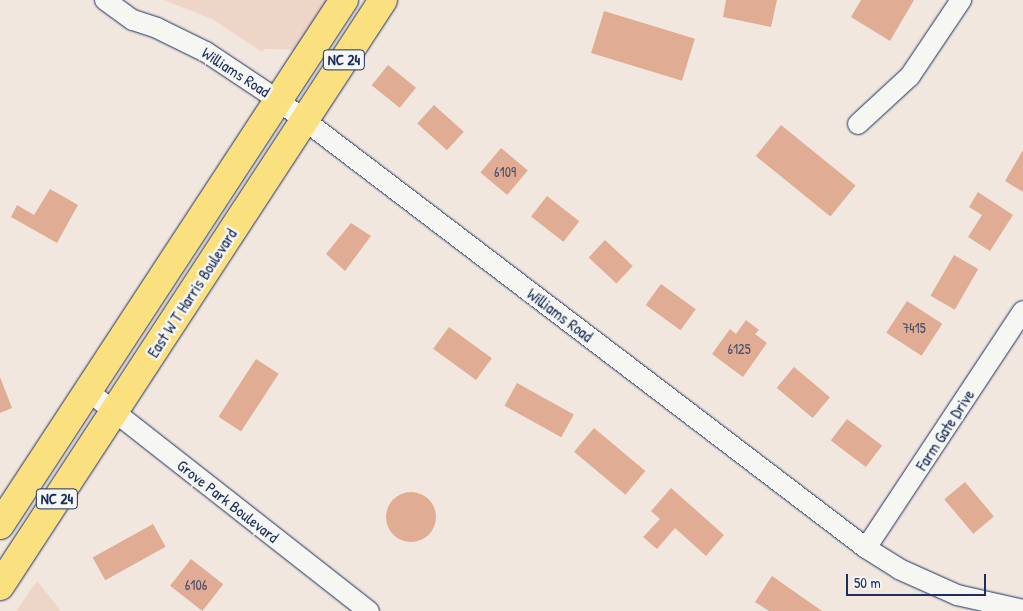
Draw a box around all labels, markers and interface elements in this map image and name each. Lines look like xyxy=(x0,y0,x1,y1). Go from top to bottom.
street label: Williams Road xyxy=(198,43,274,101)
road number: NC 24 xyxy=(323,48,365,72)
house number: 6109 xyxy=(494,164,516,180)
street label: East W T Harris Boulevard xyxy=(143,225,241,361)
street label: Williams Road xyxy=(523,284,597,346)
house number: 7415 xyxy=(902,320,926,336)
house number: 6125 xyxy=(727,341,751,357)
street label: Farm Gate Drive xyxy=(912,386,978,474)
street label: Grove Park Boulevard xyxy=(173,455,283,547)
road number: NC 24 xyxy=(36,486,78,512)
scale bar xyxy=(848,564,988,596)
text: 50 m xyxy=(854,572,881,593)
house number: 6106 xyxy=(185,577,207,593)

